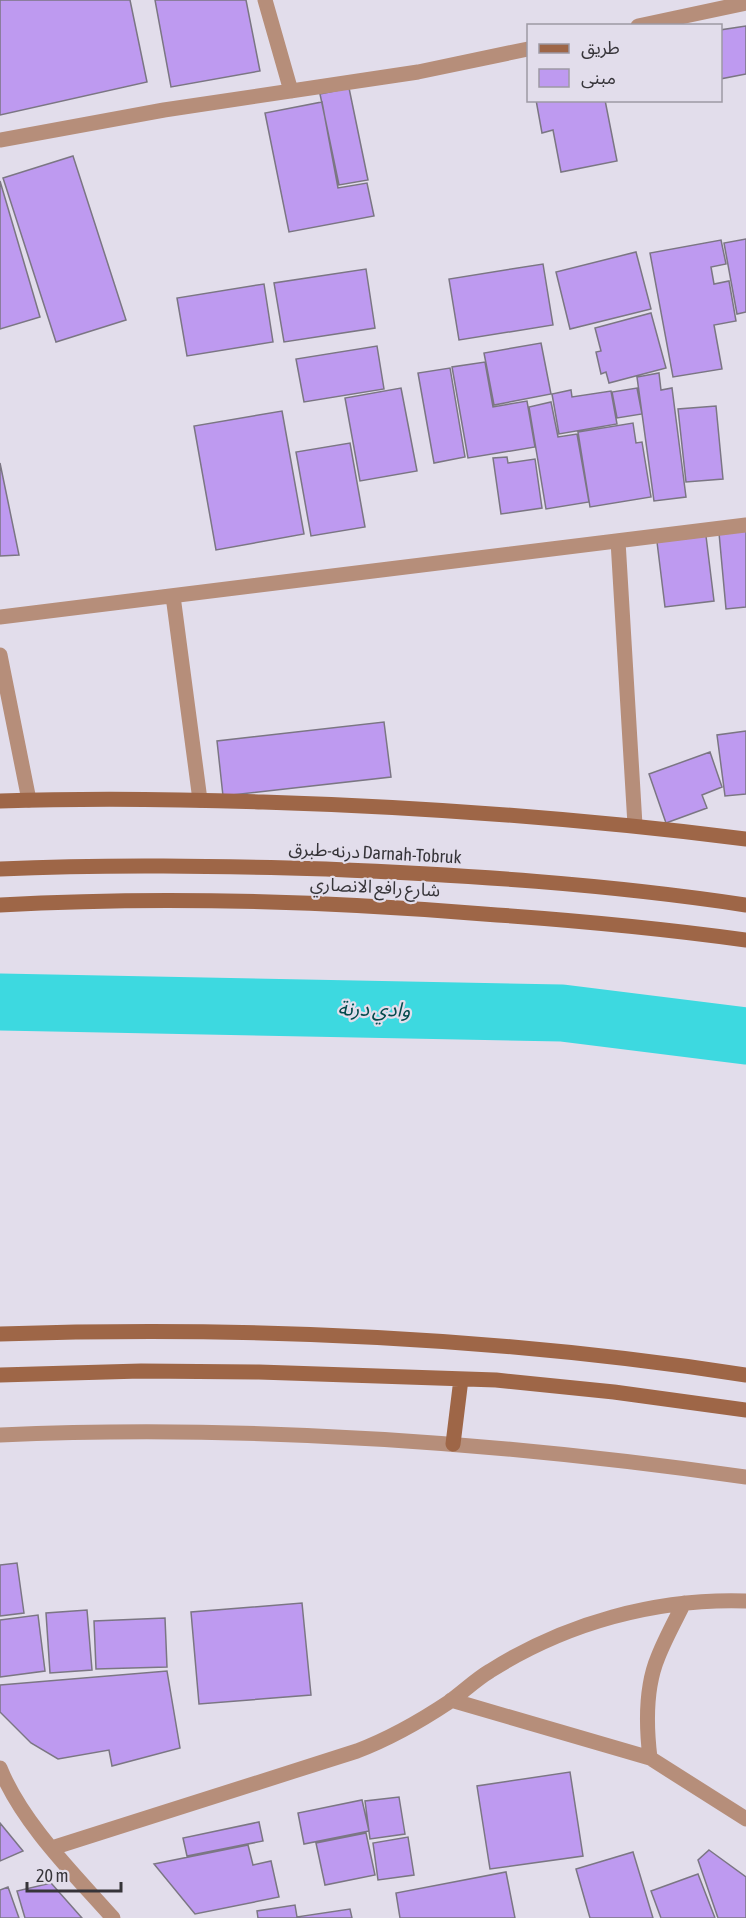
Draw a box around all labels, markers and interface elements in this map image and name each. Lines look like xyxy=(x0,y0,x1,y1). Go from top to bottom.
legend xyxy=(527,24,722,102)
text: طريق xyxy=(581,37,620,59)
text: مبنى xyxy=(581,67,616,89)
street label: درنه-طبرق Darnah-Tobruk xyxy=(288,837,462,869)
street label: شارع رافع الانصاري xyxy=(309,873,441,904)
water label: وادي درنة xyxy=(337,996,411,1025)
scale bar xyxy=(27,1855,122,1893)
text: 20 m xyxy=(36,1865,68,1886)

